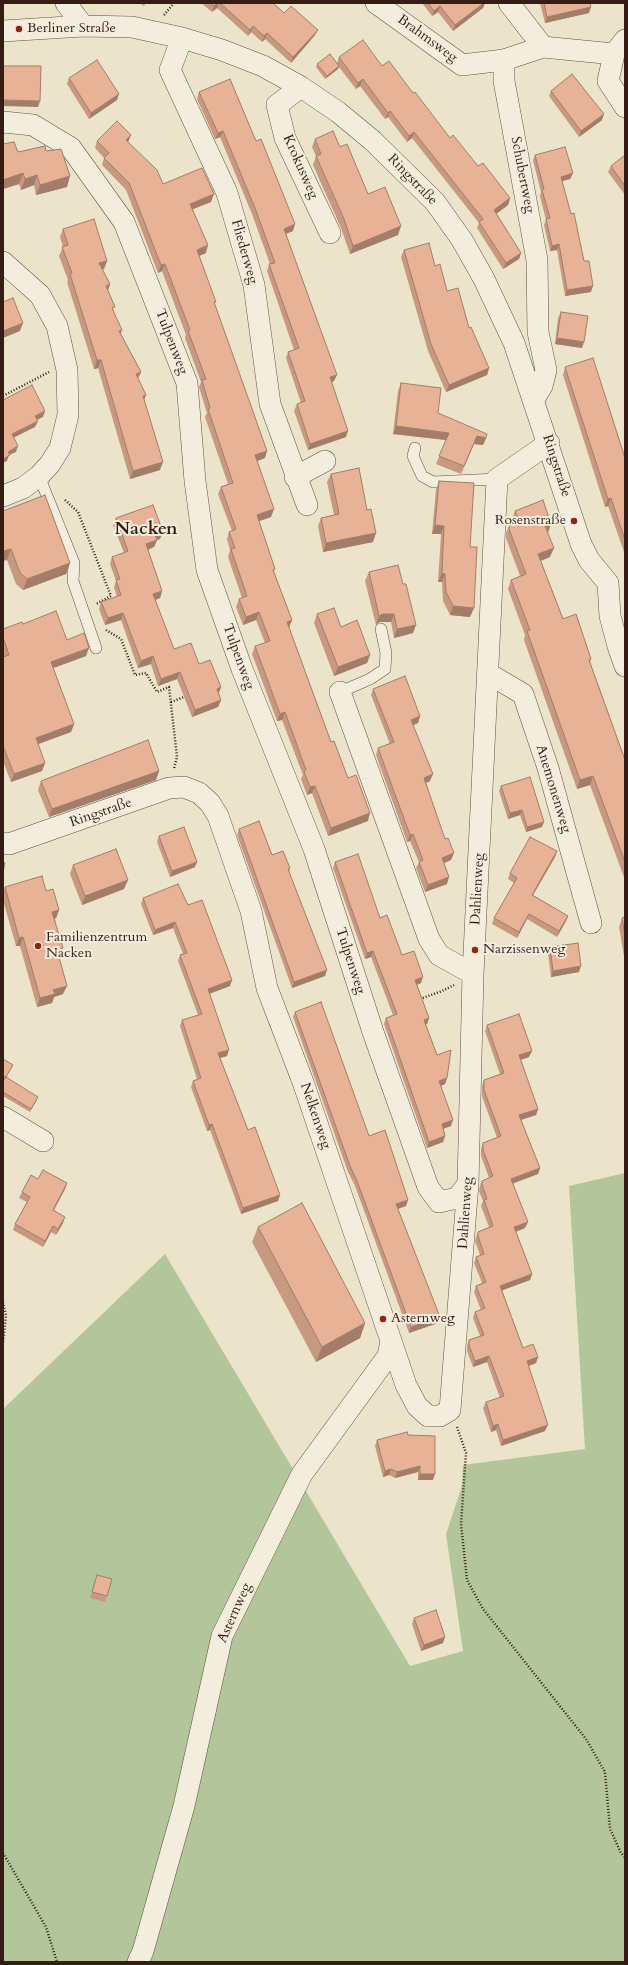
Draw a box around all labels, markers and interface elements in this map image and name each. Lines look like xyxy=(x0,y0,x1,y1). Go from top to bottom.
street label: Brahmsweg xyxy=(394,12,460,66)
place label: Berliner Straße xyxy=(27,21,116,37)
marker: Berliner Straße xyxy=(14,24,24,34)
street label: Krokusweg xyxy=(278,132,322,202)
street label: Schubertweg xyxy=(506,135,538,215)
street label: Ringstraße xyxy=(384,151,440,209)
street label: Fliederweg xyxy=(227,218,261,286)
street label: Tulpenweg xyxy=(151,307,191,377)
street label: Ringstraße xyxy=(538,433,574,499)
place label: Rosenstraße xyxy=(495,513,566,529)
marker: Rosenstraße xyxy=(569,516,579,526)
district label: Nacken xyxy=(114,519,178,541)
street label: Tulpenweg xyxy=(218,622,258,692)
street label: Anemonenweg xyxy=(532,743,574,835)
street label: Ringstraße xyxy=(68,795,134,831)
street label: Dahlienweg xyxy=(468,852,488,926)
street label: Tulpenweg xyxy=(331,926,369,996)
place label: Familienzentrum Nacken xyxy=(46,930,147,962)
marker: Familienzentrum Nacken xyxy=(33,941,43,951)
place label: Narzissenweg xyxy=(483,942,565,958)
marker: Narzissenweg xyxy=(470,945,480,955)
street label: Nelkenweg xyxy=(296,1081,334,1151)
street label: Dahlienweg xyxy=(455,1176,477,1250)
place label: Asternweg xyxy=(391,1311,455,1327)
marker: Asternweg xyxy=(378,1314,388,1324)
street label: Asternweg xyxy=(214,1580,256,1646)

